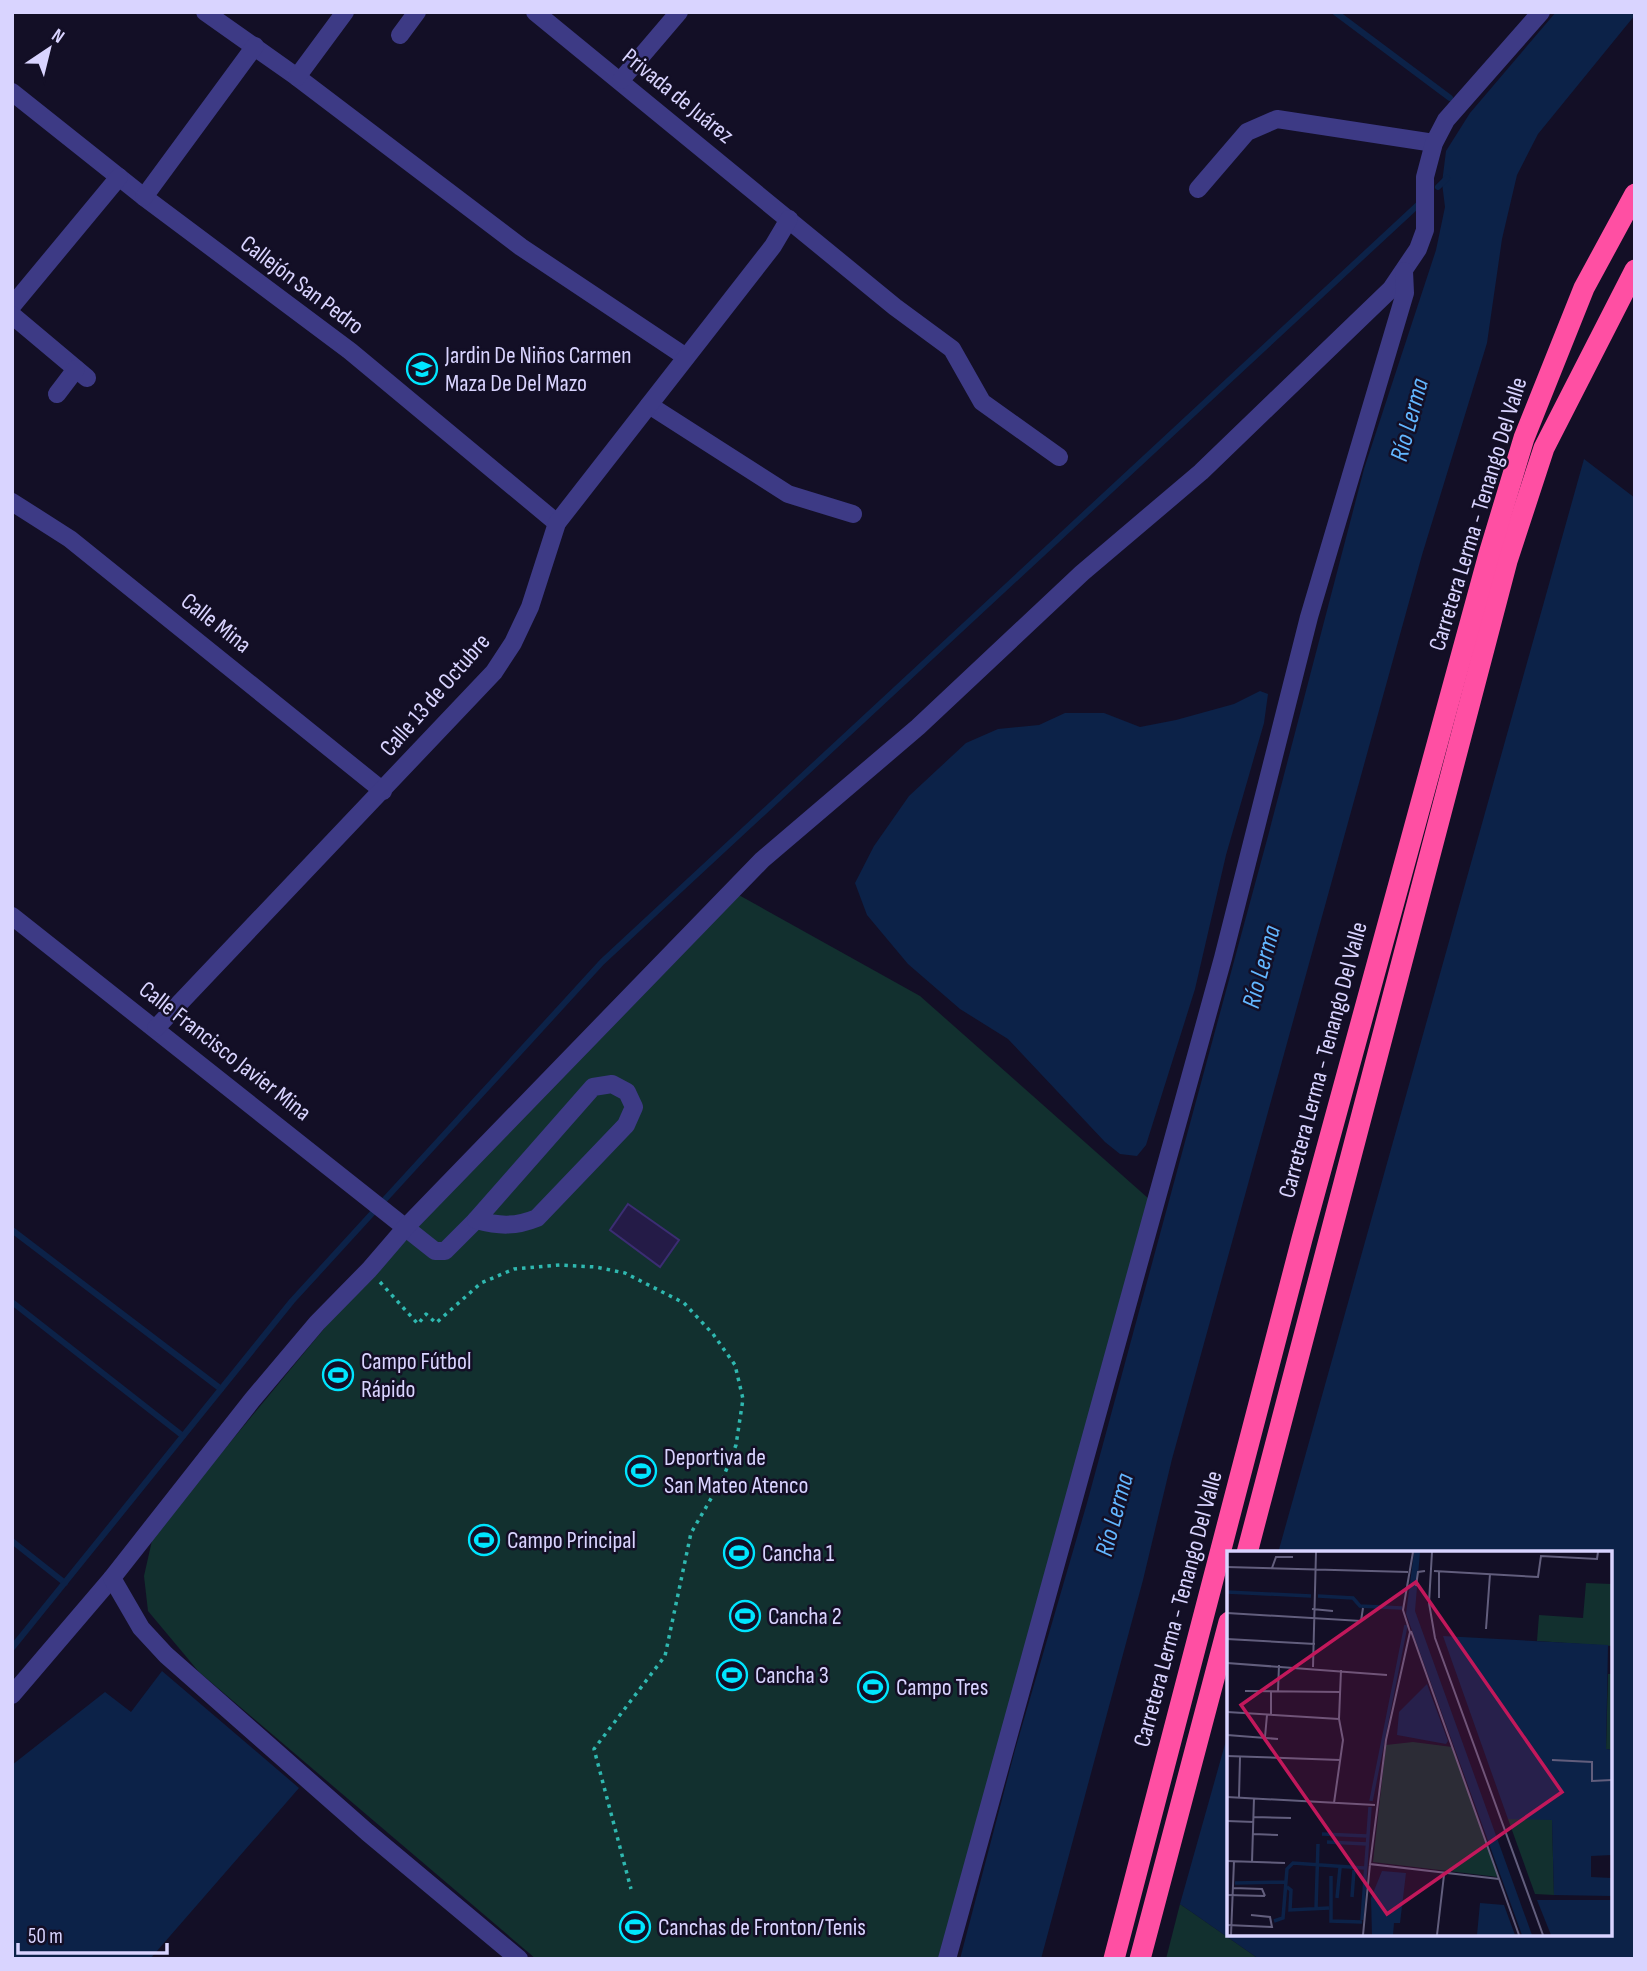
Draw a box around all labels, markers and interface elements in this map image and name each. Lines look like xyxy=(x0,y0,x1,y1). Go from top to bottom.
north arrow xyxy=(14,14,84,84)
text: N xyxy=(47,24,69,49)
street label: Privada de Juárez xyxy=(616,42,740,150)
street label: Callejón San Pedro xyxy=(234,229,370,341)
place label: Jardin De Niños Carmen Maza De Del Mazo xyxy=(444,341,632,398)
school or university icon: Jardin De Niños Carmen Maza De Del Mazo xyxy=(405,352,439,386)
street label: Carretera Lerma - Tenango Del Valle xyxy=(1423,374,1533,654)
water label: Río Lerma xyxy=(1384,375,1436,465)
street label: Calle Mina xyxy=(175,587,257,659)
street label: Calle 13 de Octubre xyxy=(374,628,496,762)
street label: Carretera Lerma - Tenango Del Valle xyxy=(1272,919,1374,1201)
water label: Río Lerma xyxy=(1236,922,1288,1012)
street label: Calle Francisco Javier Mina xyxy=(133,975,317,1127)
place label: Campo Fútbol Rápido xyxy=(361,1347,471,1404)
sports icon: Campo Fútbol Rápido xyxy=(321,1358,355,1392)
place label: Deportiva de San Mateo Atenco xyxy=(664,1443,808,1500)
sports icon: Deportiva de San Mateo Atenco xyxy=(624,1454,658,1488)
street label: Carretera Lerma - Tenango Del Valle xyxy=(1127,1468,1229,1750)
water label: Río Lerma xyxy=(1089,1470,1141,1560)
sports icon: Campo Principal xyxy=(467,1523,501,1557)
place label: Campo Principal xyxy=(507,1526,636,1555)
sports icon: Cancha 1 xyxy=(722,1536,756,1570)
place label: Cancha 1 xyxy=(762,1539,835,1568)
inset map xyxy=(1227,1551,1612,1936)
sports icon: Cancha 2 xyxy=(728,1599,762,1633)
place label: Cancha 2 xyxy=(768,1602,842,1631)
sports icon: Cancha 3 xyxy=(715,1658,749,1692)
place label: Cancha 3 xyxy=(755,1661,829,1690)
sports icon: Campo Tres xyxy=(856,1670,890,1704)
place label: Campo Tres xyxy=(896,1673,988,1702)
sports icon: Canchas de Fronton/Tenis xyxy=(618,1910,652,1944)
scale bar xyxy=(18,1912,166,1956)
place label: Canchas de Fronton/Tenis xyxy=(658,1913,866,1942)
text: 50 m xyxy=(28,1924,63,1949)

